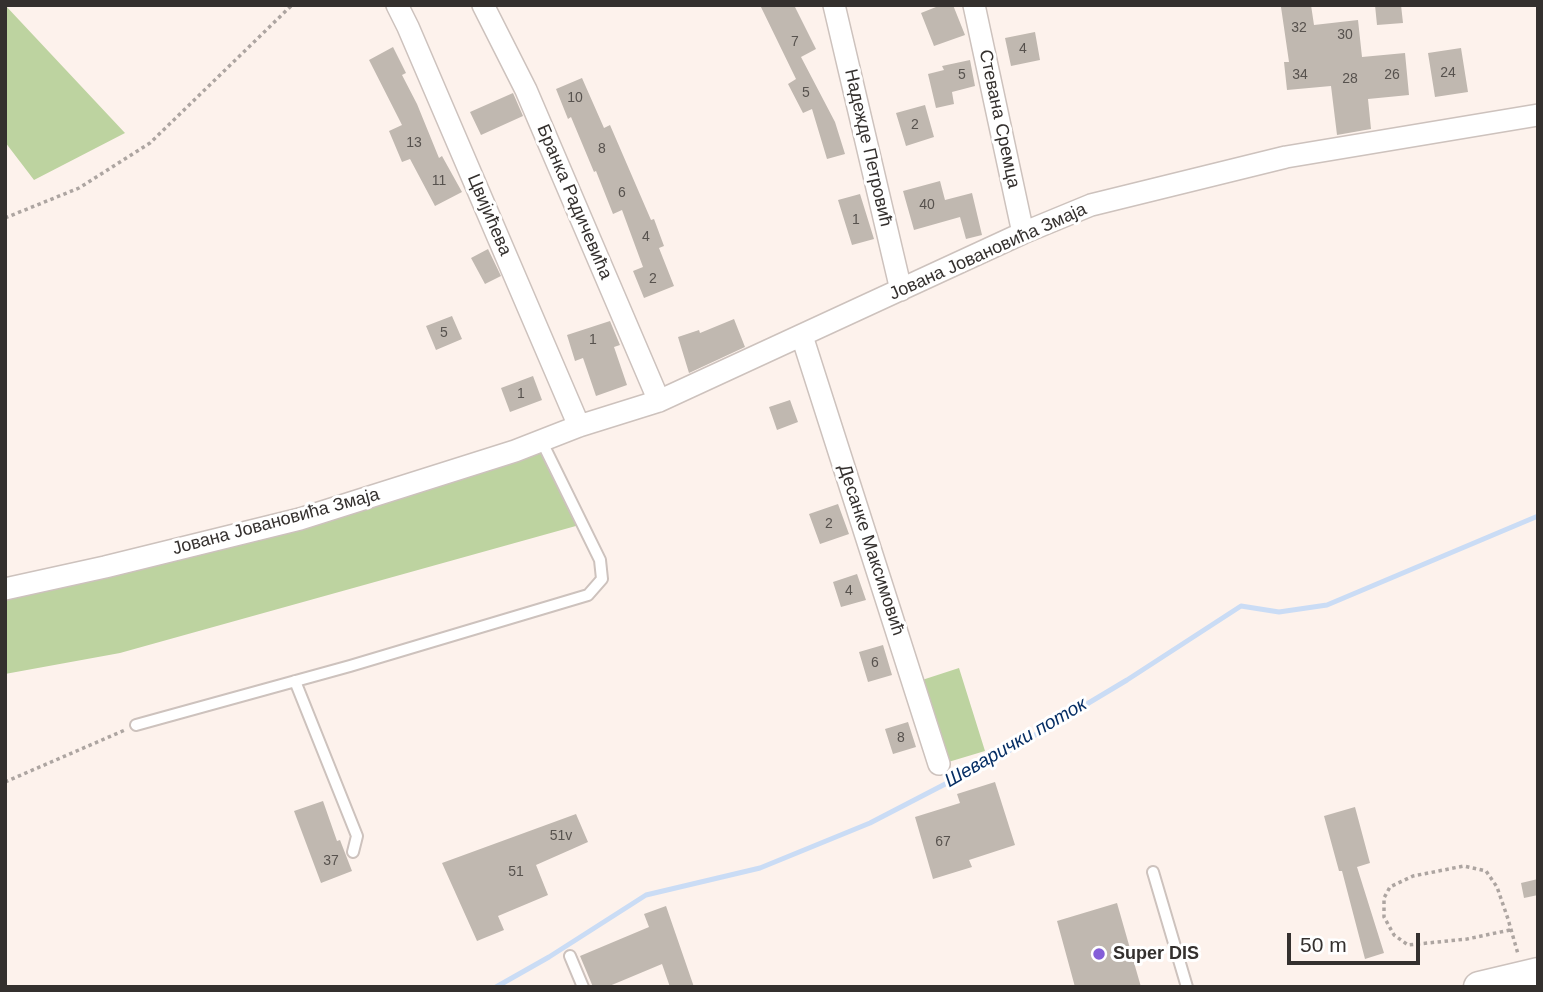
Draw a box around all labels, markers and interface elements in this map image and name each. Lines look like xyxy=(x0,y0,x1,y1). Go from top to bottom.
house number: 32 xyxy=(1291,20,1307,36)
house number: 30 xyxy=(1337,27,1353,43)
house number: 7 xyxy=(791,34,799,50)
house number: 4 xyxy=(1019,41,1027,57)
street label: Стевана Сремца xyxy=(974,48,1024,190)
house number: 24 xyxy=(1440,65,1456,81)
street label: Надежде Петровић xyxy=(839,67,897,229)
house number: 5 xyxy=(958,67,966,83)
house number: 34 xyxy=(1292,67,1308,83)
house number: 26 xyxy=(1384,67,1400,83)
house number: 28 xyxy=(1342,71,1358,87)
house number: 5 xyxy=(802,85,810,101)
house number: 10 xyxy=(567,90,583,106)
house number: 2 xyxy=(911,117,919,133)
street label: Бранка Радичевића xyxy=(532,121,616,283)
house number: 13 xyxy=(406,135,422,151)
house number: 8 xyxy=(598,141,606,157)
street label: Цвијићева xyxy=(462,171,516,259)
house number: 11 xyxy=(432,173,446,189)
house number: 6 xyxy=(618,185,626,201)
house number: 40 xyxy=(919,197,935,213)
street label: Јована Јовановића Змаја xyxy=(886,199,1090,305)
house number: 1 xyxy=(852,212,860,228)
house number: 4 xyxy=(642,229,650,245)
house number: 2 xyxy=(649,271,657,287)
house number: 5 xyxy=(440,325,448,341)
house number: 1 xyxy=(589,332,597,348)
house number: 1 xyxy=(517,386,525,402)
street label: Десанке Максимовић xyxy=(833,462,909,638)
street label: Јована Јовановића Змаја xyxy=(170,484,382,560)
house number: 2 xyxy=(825,516,833,532)
house number: 4 xyxy=(845,583,853,599)
house number: 6 xyxy=(871,655,879,671)
water label: Шеварички поток xyxy=(941,693,1091,793)
house number: 8 xyxy=(897,730,905,746)
house number: 51v xyxy=(550,828,572,844)
house number: 67 xyxy=(935,834,951,850)
house number: 37 xyxy=(323,853,339,869)
house number: 51 xyxy=(508,864,524,880)
scale bar xyxy=(1291,918,1424,962)
text: 50 m xyxy=(1300,933,1347,956)
place label: Super DIS xyxy=(1113,943,1199,965)
marker: Super DIS xyxy=(1091,946,1107,962)

